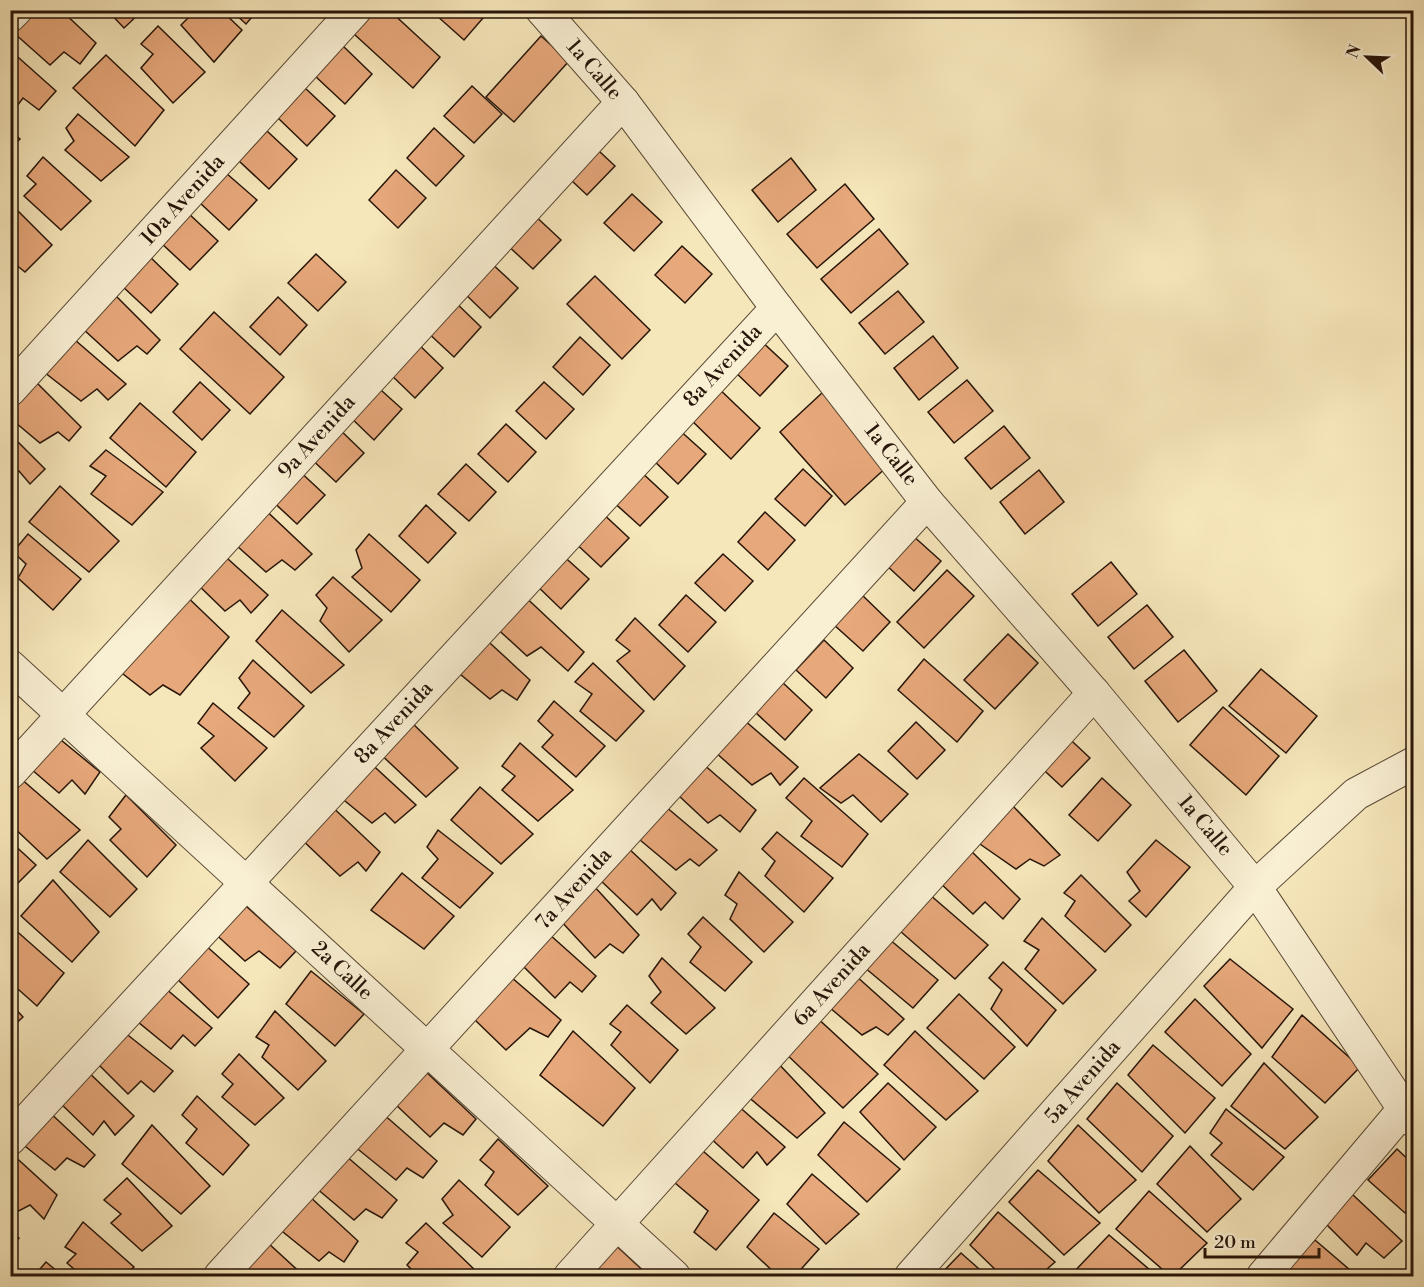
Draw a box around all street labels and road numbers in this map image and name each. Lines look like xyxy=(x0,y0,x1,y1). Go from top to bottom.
street label: 1a Calle xyxy=(561,34,627,106)
street label: 10a Avenida xyxy=(135,149,231,251)
street label: 8a Avenida xyxy=(678,319,768,413)
street label: 9a Avenida xyxy=(273,389,362,484)
street label: 1a Calle xyxy=(859,419,923,491)
street label: 8a Avenida xyxy=(349,676,439,770)
street label: 1a Calle xyxy=(1172,790,1238,862)
street label: 7a Avenida xyxy=(530,842,618,935)
street label: 2a Calle xyxy=(306,936,378,1006)
street label: 6a Avenida xyxy=(788,937,877,1032)
street label: 5a Avenida xyxy=(1040,1034,1127,1129)

